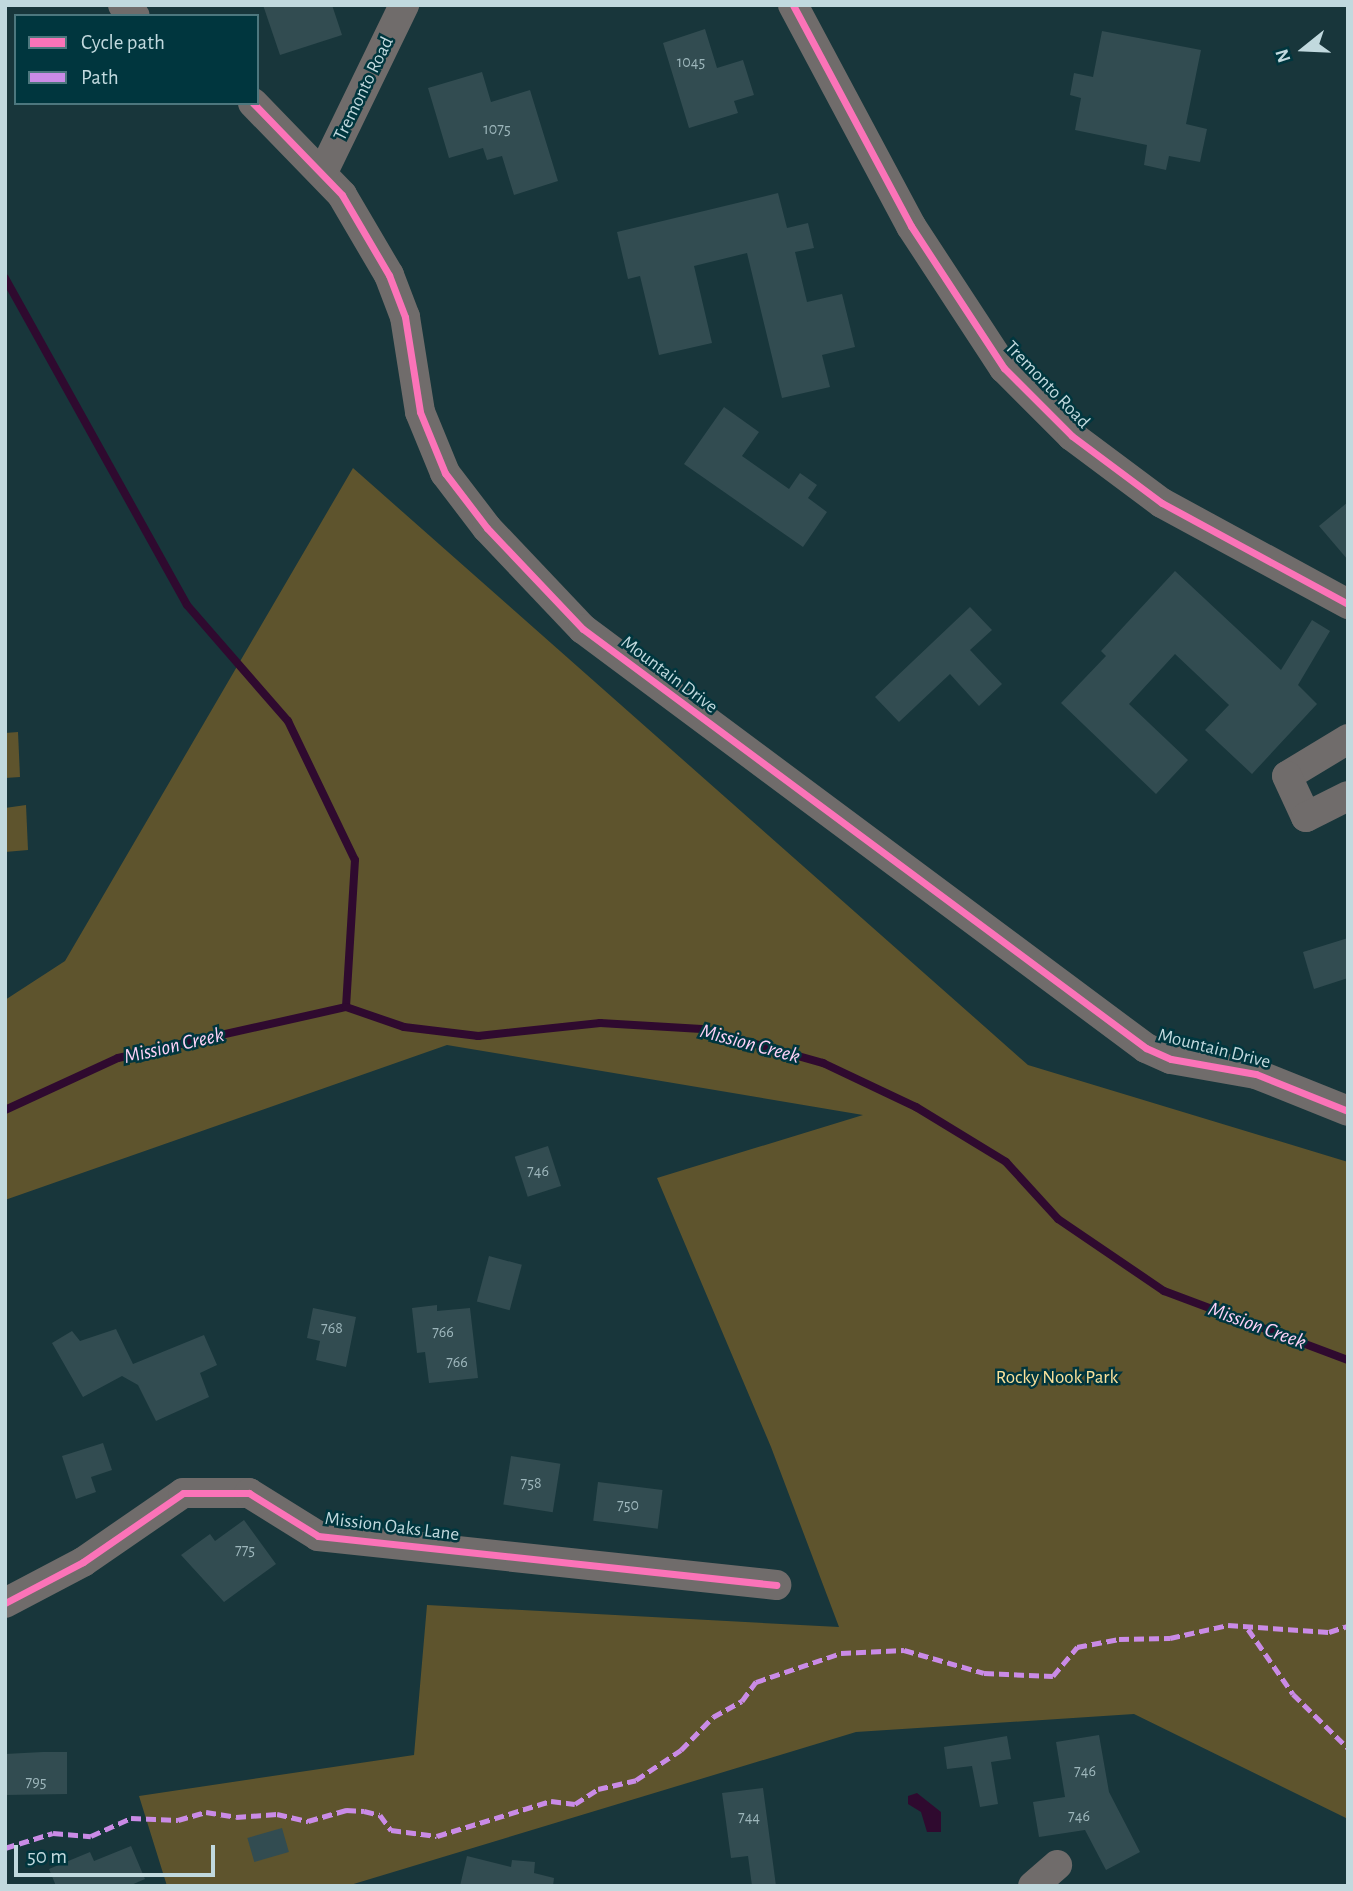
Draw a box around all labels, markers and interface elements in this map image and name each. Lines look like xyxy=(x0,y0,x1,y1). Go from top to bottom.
legend xyxy=(14,14,259,105)
north arrow xyxy=(1269,14,1339,84)
text: Cycle path xyxy=(81,32,165,53)
street label: Tremonto Road xyxy=(329,33,399,145)
text: N xyxy=(1272,46,1295,65)
house number: 1045 xyxy=(677,52,705,72)
text: Path xyxy=(81,67,119,88)
house number: 1075 xyxy=(483,119,511,139)
street label: Tremonto Road xyxy=(999,336,1095,434)
street label: Mountain Drive xyxy=(616,631,722,719)
water label: Mission Creek xyxy=(697,1019,803,1069)
water label: Mission Creek xyxy=(121,1022,227,1070)
street label: Mountain Drive xyxy=(1155,1024,1273,1074)
house number: 746 xyxy=(527,1161,549,1181)
water label: Mission Creek xyxy=(1205,1297,1309,1355)
house number: 768 xyxy=(321,1318,343,1338)
house number: 766 xyxy=(432,1322,454,1342)
house number: 766 xyxy=(446,1352,468,1372)
park label: Rocky Nook Park xyxy=(996,1367,1118,1389)
house number: 758 xyxy=(521,1473,541,1493)
house number: 750 xyxy=(617,1495,639,1515)
street label: Mission Oaks Lane xyxy=(324,1507,460,1547)
house number: 775 xyxy=(235,1540,255,1560)
house number: 746 xyxy=(1074,1761,1096,1781)
house number: 795 xyxy=(26,1772,46,1792)
house number: 746 xyxy=(1068,1806,1090,1826)
house number: 744 xyxy=(738,1807,760,1827)
scale bar xyxy=(18,1832,219,1876)
text: 50 m xyxy=(27,1846,67,1867)

